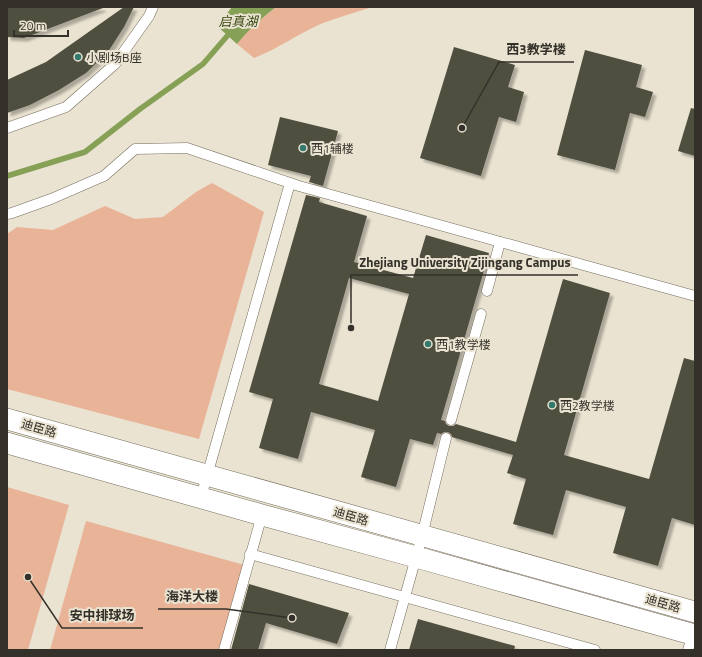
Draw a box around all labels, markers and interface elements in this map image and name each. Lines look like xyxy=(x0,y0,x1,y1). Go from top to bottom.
water label: 启真湖 xyxy=(218,11,259,31)
scale bar xyxy=(14,12,68,38)
text: 20 m xyxy=(20,16,46,35)
callout: 西3教学楼 xyxy=(499,37,574,62)
text: 西3教学楼 xyxy=(506,39,566,59)
place label: 小剧场B座 xyxy=(86,48,141,67)
marker: 小剧场B座 xyxy=(73,52,83,62)
place label: 西1辅楼 xyxy=(311,139,354,158)
marker: 西1辅楼 xyxy=(298,143,308,153)
callout: Zhejiang University Zijingang Campus xyxy=(351,250,578,275)
text: Zhejiang University Zijingang Campus xyxy=(359,252,571,272)
place label: 西1教学楼 xyxy=(436,335,491,354)
marker: 西1教学楼 xyxy=(423,339,433,349)
place label: 西2教学楼 xyxy=(560,396,615,415)
marker: 西2教学楼 xyxy=(547,400,557,410)
street label: 迪臣路 xyxy=(19,414,59,442)
street label: 迪臣路 xyxy=(331,502,371,530)
callout: 海洋大楼 xyxy=(158,584,226,609)
text: 海洋大楼 xyxy=(166,586,218,606)
street label: 迪臣路 xyxy=(643,589,683,617)
callout: 安中排球场 xyxy=(62,603,143,628)
text: 安中排球场 xyxy=(69,605,135,625)

